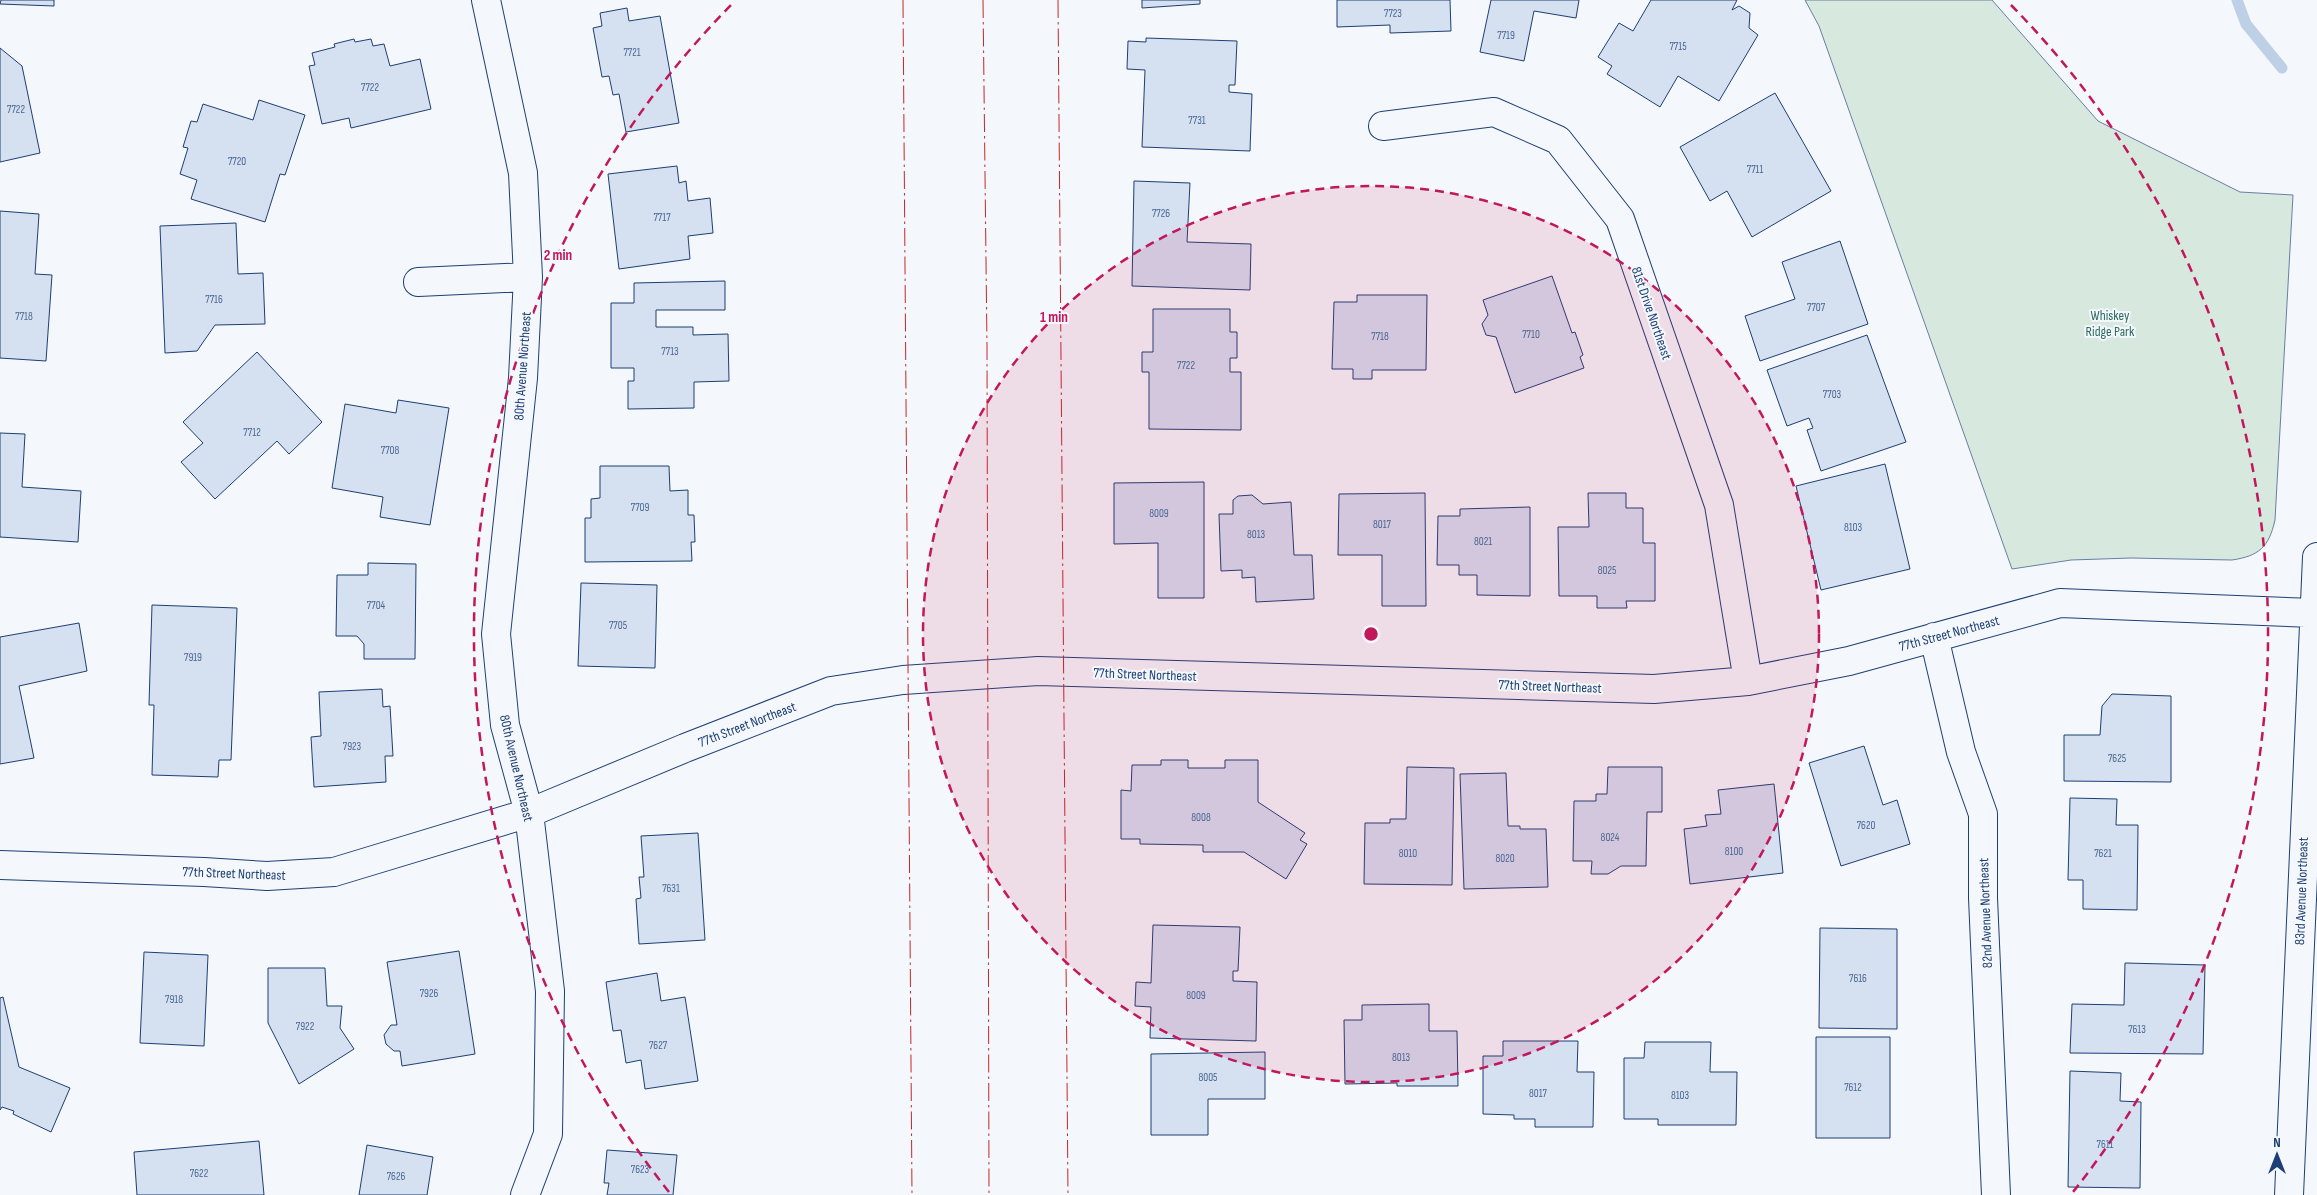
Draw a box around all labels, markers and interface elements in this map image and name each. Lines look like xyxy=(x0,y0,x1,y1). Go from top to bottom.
house number: 7723 xyxy=(1384,7,1402,20)
house number: 7719 xyxy=(1497,29,1515,42)
house number: 7715 xyxy=(1669,40,1687,53)
house number: 7721 xyxy=(623,46,641,59)
house number: 7722 xyxy=(361,81,379,94)
house number: 7722 xyxy=(7,103,25,116)
house number: 7731 xyxy=(1188,114,1206,127)
house number: 7720 xyxy=(228,155,246,168)
house number: 7711 xyxy=(1747,163,1763,176)
house number: 7726 xyxy=(1152,207,1170,220)
house number: 7717 xyxy=(653,211,671,224)
text: 2 min xyxy=(544,246,572,265)
street label: 81st Drive Northeast xyxy=(1628,265,1675,362)
house number: 7716 xyxy=(205,293,223,306)
house number: 7707 xyxy=(1807,301,1826,314)
park label: Whiskey Ridge Park xyxy=(2086,307,2135,340)
text: 1 min xyxy=(1040,308,1068,327)
house number: 7718 xyxy=(15,310,33,323)
street label: 80th Avenue Northeast xyxy=(510,311,535,421)
house number: 7710 xyxy=(1522,328,1540,341)
house number: 7718 xyxy=(1371,330,1389,343)
house number: 7713 xyxy=(661,345,679,358)
house number: 7722 xyxy=(1177,359,1195,372)
house number: 7703 xyxy=(1823,388,1842,401)
house number: 7712 xyxy=(243,426,261,439)
house number: 7708 xyxy=(381,444,399,457)
house number: 7709 xyxy=(631,501,649,514)
house number: 8009 xyxy=(1149,507,1169,520)
house number: 8017 xyxy=(1373,518,1392,531)
house number: 8103 xyxy=(1844,521,1862,534)
house number: 8013 xyxy=(1247,528,1265,541)
house number: 8021 xyxy=(1474,535,1492,548)
house number: 8025 xyxy=(1598,564,1616,577)
house number: 7704 xyxy=(367,599,386,612)
street label: 77th Street Northeast xyxy=(1897,612,2001,655)
house number: 7705 xyxy=(609,619,627,632)
centre of rings xyxy=(1362,625,1380,643)
house number: 7919 xyxy=(184,651,202,664)
street label: 77th Street Northeast xyxy=(1093,664,1197,685)
street label: 77th Street Northeast xyxy=(1498,676,1602,697)
street label: 77th Street Northeast xyxy=(696,698,798,751)
street label: 80th Avenue Northeast xyxy=(496,713,537,823)
house number: 7923 xyxy=(343,740,362,753)
house number: 7625 xyxy=(2108,752,2126,765)
house number: 8008 xyxy=(1191,811,1211,824)
house number: 7620 xyxy=(1857,819,1875,832)
house number: 8024 xyxy=(1601,831,1620,844)
street label: 83rd Avenue Northeast xyxy=(2291,837,2312,945)
house number: 8100 xyxy=(1725,845,1743,858)
house number: 8010 xyxy=(1399,847,1417,860)
house number: 7621 xyxy=(2094,847,2112,860)
house number: 8020 xyxy=(1495,852,1515,865)
street label: 82nd Avenue Northeast xyxy=(1975,858,1996,968)
street label: 77th Street Northeast xyxy=(182,863,286,884)
house number: 7631 xyxy=(662,882,680,895)
house number: 7616 xyxy=(1849,972,1867,985)
house number: 7926 xyxy=(420,987,438,1000)
house number: 8009 xyxy=(1186,989,1206,1002)
house number: 7918 xyxy=(165,993,183,1006)
house number: 7922 xyxy=(296,1020,315,1033)
house number: 7613 xyxy=(2128,1023,2146,1036)
house number: 7627 xyxy=(649,1039,668,1052)
house number: 8013 xyxy=(1392,1051,1410,1064)
house number: 8005 xyxy=(1198,1071,1218,1084)
house number: 7612 xyxy=(1844,1081,1862,1094)
house number: 8017 xyxy=(1529,1087,1548,1100)
house number: 8103 xyxy=(1671,1089,1689,1102)
north arrow xyxy=(2252,1130,2302,1180)
text: N xyxy=(2273,1134,2281,1151)
house number: 7611 xyxy=(2097,1138,2114,1151)
house number: 7623 xyxy=(631,1163,650,1176)
house number: 7622 xyxy=(190,1167,209,1180)
house number: 7626 xyxy=(387,1170,406,1183)

